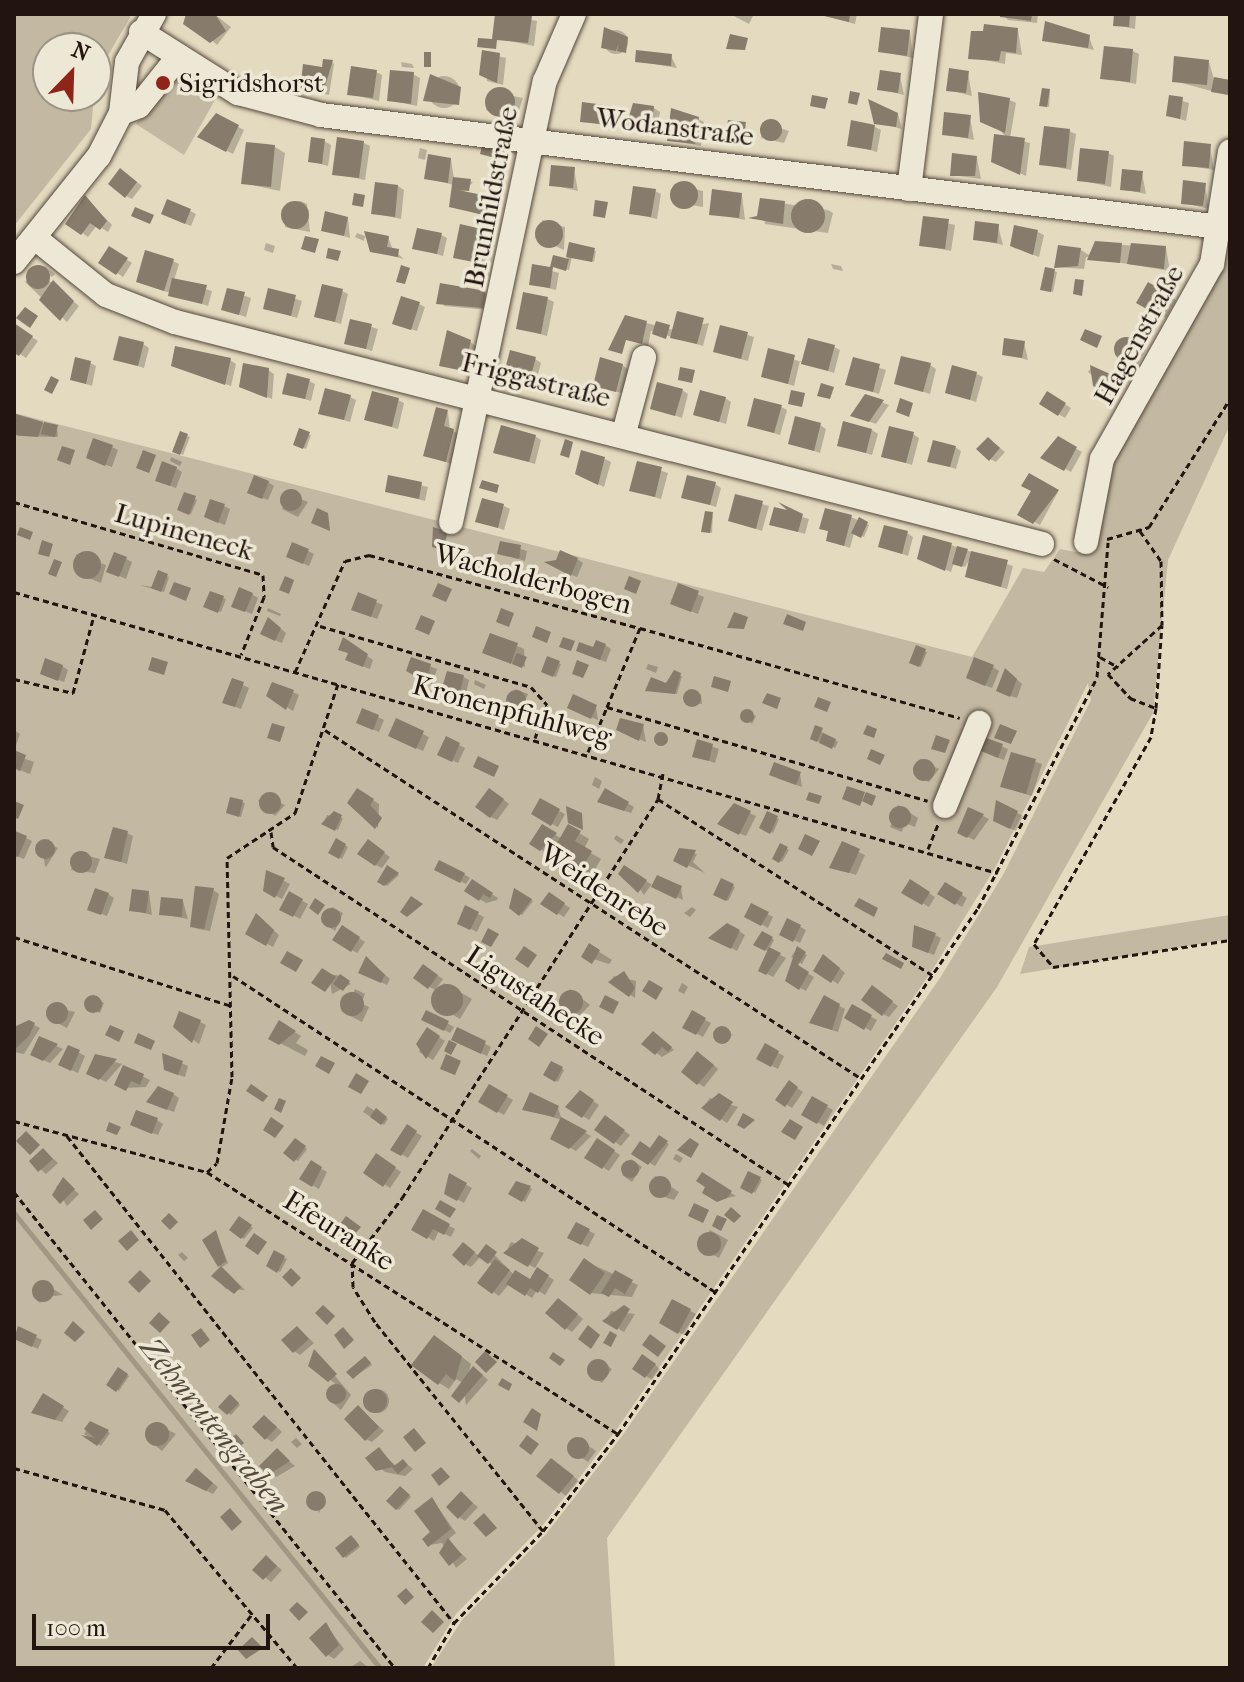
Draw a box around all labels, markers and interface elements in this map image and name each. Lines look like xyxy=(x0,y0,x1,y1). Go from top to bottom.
north arrow xyxy=(32,32,112,112)
text: N xyxy=(68,37,93,67)
place label: Sigridshorst xyxy=(179,66,324,100)
marker: Sigridshorst xyxy=(154,74,172,92)
street label: Wodanstraße xyxy=(594,101,756,153)
street label: Brunhildstraße xyxy=(457,104,525,290)
street label: Hagenstraße xyxy=(1087,259,1191,411)
street label: Friggastraße xyxy=(458,345,614,415)
street label: Lupineneck xyxy=(111,496,257,568)
street label: Wacholderbogen xyxy=(431,537,635,621)
street label: Kronenpfuhlweg xyxy=(409,668,615,754)
street label: Weidenrebe xyxy=(533,836,675,944)
street label: Ligustahecke xyxy=(459,939,611,1053)
street label: Efeuranke xyxy=(277,1184,401,1278)
water label: Zehnrutengraben xyxy=(132,1331,296,1521)
scale bar xyxy=(36,1598,274,1648)
text: 100 m xyxy=(46,1614,106,1642)

